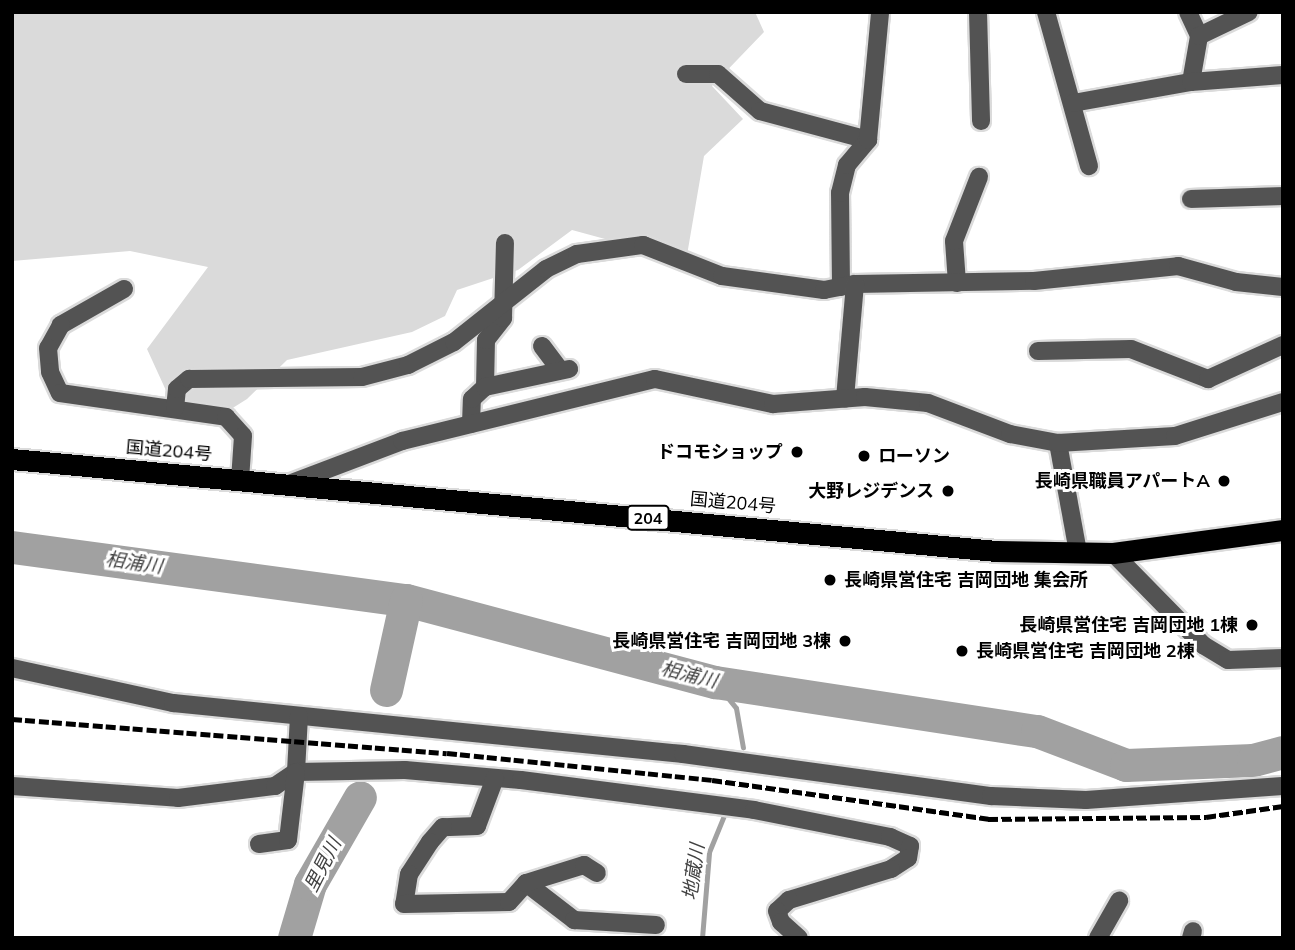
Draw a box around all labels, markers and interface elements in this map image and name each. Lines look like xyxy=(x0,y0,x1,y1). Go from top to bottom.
street label: 国道204号 xyxy=(125,436,213,466)
place label: ドコモショップ xyxy=(657,441,783,463)
marker: ドコモショップ xyxy=(789,444,805,460)
place label: ローソン xyxy=(878,445,950,467)
marker: ローソン xyxy=(856,448,872,464)
place label: 長崎県職員アパートA xyxy=(1035,470,1210,492)
marker: 長崎県職員アパートA xyxy=(1216,473,1232,489)
place label: 大野レジデンス xyxy=(808,480,934,502)
marker: 大野レジデンス xyxy=(940,483,956,499)
street label: 国道204号 xyxy=(689,488,777,518)
road number: 204 xyxy=(625,505,671,530)
water label: 相浦川 xyxy=(104,548,164,578)
place label: 長崎県営住宅 吉岡団地 集会所 xyxy=(844,569,1088,591)
marker: 長崎県営住宅 吉岡団地 集会所 xyxy=(822,572,838,588)
place label: 長崎県営住宅 吉岡団地 1棟 xyxy=(1019,614,1238,636)
marker: 長崎県営住宅 吉岡団地 1棟 xyxy=(1244,617,1260,633)
place label: 長崎県営住宅 吉岡団地 3棟 xyxy=(612,630,831,652)
marker: 長崎県営住宅 吉岡団地 3棟 xyxy=(837,633,853,649)
place label: 長崎県営住宅 吉岡団地 2棟 xyxy=(976,640,1195,662)
marker: 長崎県営住宅 吉岡団地 2棟 xyxy=(954,643,970,659)
water label: 相浦川 xyxy=(659,657,719,693)
water label: 里見川 xyxy=(300,834,346,896)
water label: 地蔵川 xyxy=(679,842,709,902)

